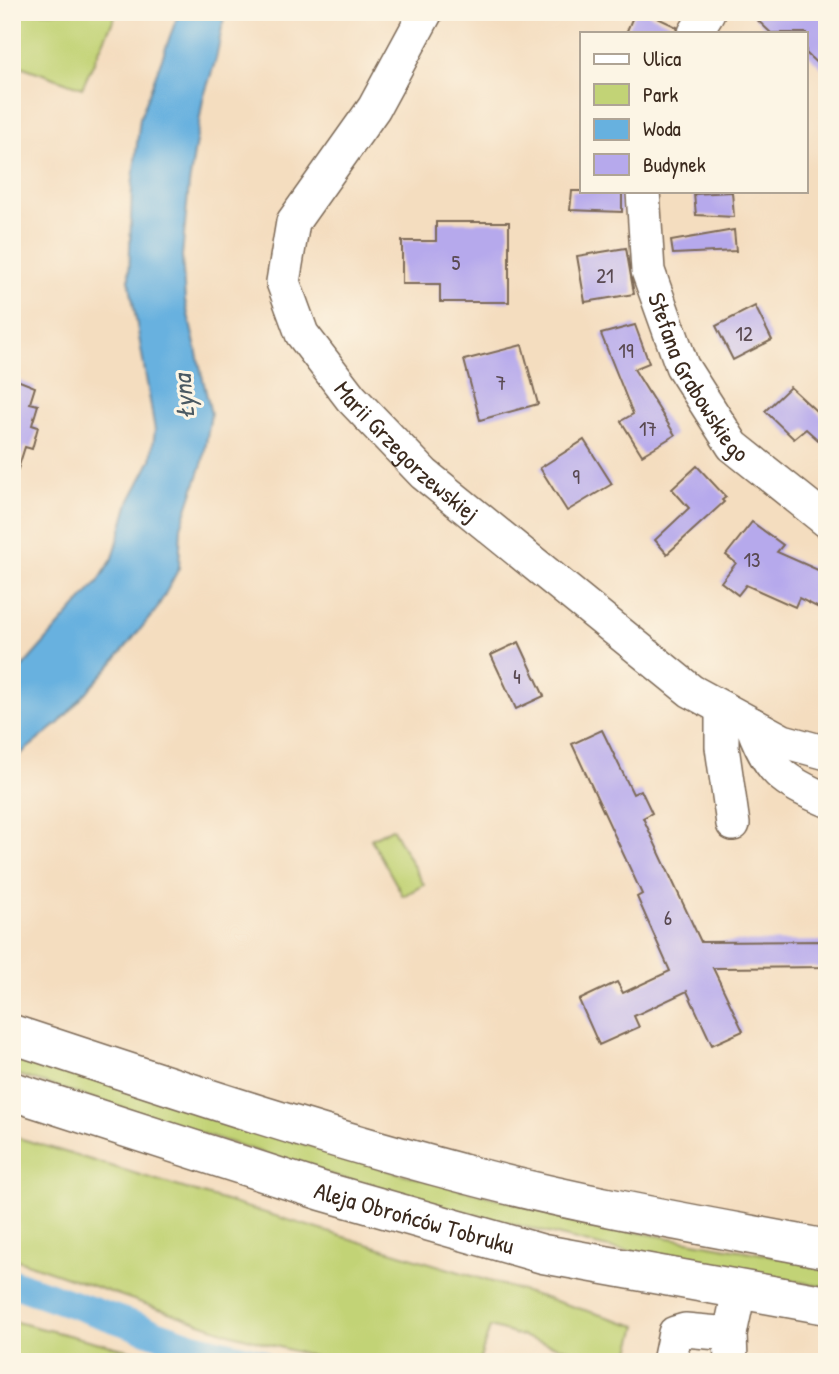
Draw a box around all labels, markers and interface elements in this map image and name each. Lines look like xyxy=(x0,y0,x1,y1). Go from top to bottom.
legend xyxy=(580,32,808,192)
text: Ulica xyxy=(643,44,681,73)
text: Park xyxy=(643,80,678,109)
text: Woda xyxy=(643,114,681,143)
text: Budynek xyxy=(643,150,706,179)
house number: 5 xyxy=(452,248,461,277)
house number: 21 xyxy=(596,261,614,290)
street label: Stefana Grabowskiego xyxy=(641,288,756,469)
house number: 12 xyxy=(735,319,753,348)
house number: 19 xyxy=(618,336,634,365)
house number: 7 xyxy=(496,368,506,397)
water label: Łyna xyxy=(163,370,203,421)
street label: Marii Grzegorzewskiej xyxy=(327,374,486,529)
house number: 17 xyxy=(639,414,657,443)
house number: 9 xyxy=(572,462,580,491)
house number: 13 xyxy=(743,545,761,574)
house number: 4 xyxy=(513,662,521,691)
house number: 6 xyxy=(664,903,672,932)
street label: Aleja Obrońców Tobruku xyxy=(311,1174,519,1261)

